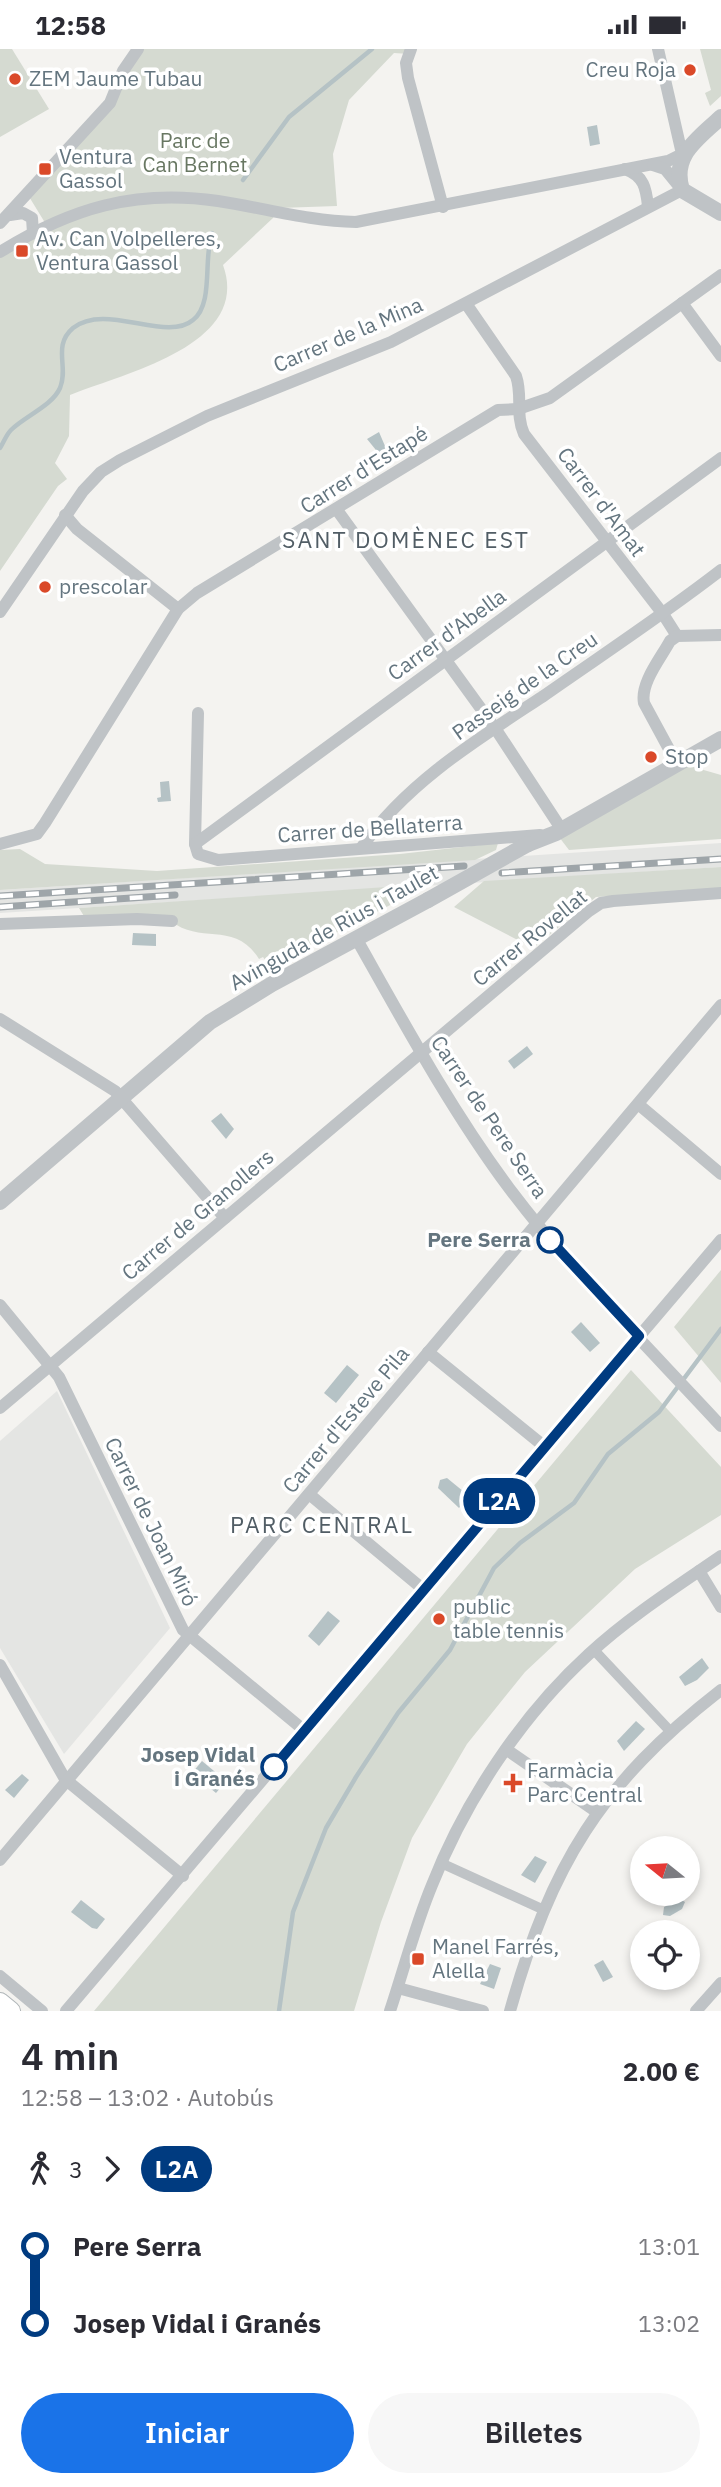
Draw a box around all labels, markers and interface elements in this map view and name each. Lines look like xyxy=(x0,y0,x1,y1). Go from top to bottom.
text: 12:58 xyxy=(35,8,106,42)
place label: Creu Roja xyxy=(586,55,676,83)
marker: Creu Roja xyxy=(682,62,698,78)
place label: ZEM Jaume Tubau xyxy=(29,64,202,92)
marker: ZEM Jaume Tubau xyxy=(7,71,23,87)
park label: Parc de Can Bernet xyxy=(143,126,247,178)
place label: Ventura Gassol xyxy=(59,142,133,194)
marker: Ventura Gassol xyxy=(37,161,53,177)
place label: Av. Can Volpelleres, Ventura Gassol xyxy=(36,224,221,276)
marker: Av. Can Volpelleres, Ventura Gassol xyxy=(14,243,30,259)
street label: Carrer de la Mina xyxy=(269,290,427,378)
street label: Carrer d'Estapé xyxy=(294,419,433,520)
street label: Carrer d'Amat xyxy=(551,441,652,562)
district label: SANT DOMÈNEC EST xyxy=(282,524,530,554)
place label: prescolar xyxy=(59,572,148,600)
marker: prescolar xyxy=(37,579,53,595)
street label: Carrer d'Abella xyxy=(382,582,511,687)
street label: Passeig de la Creu xyxy=(446,625,603,746)
place label: Stop xyxy=(665,742,708,770)
marker: Stop xyxy=(643,749,659,765)
street label: Carrer de Bellaterra xyxy=(276,808,463,848)
street label: Avinguda de Rius i Taulet xyxy=(224,858,443,996)
street label: Carrer Rovellat xyxy=(466,882,593,992)
street label: Carrer de Pere Serra xyxy=(425,1030,555,1203)
street label: Carrer de Granollers xyxy=(115,1142,279,1286)
place label: Pere Serra xyxy=(427,1225,531,1253)
marker: Pere Serra xyxy=(537,1227,563,1253)
street label: Carrer d'Esteve Pila xyxy=(276,1340,415,1499)
street label: Carrer de Joan Miró xyxy=(99,1432,205,1611)
line badge: L2A xyxy=(459,1478,539,1524)
text: L2A xyxy=(477,1485,521,1517)
district label: PARC CENTRAL xyxy=(230,1509,414,1539)
place label: public table tennis xyxy=(453,1592,564,1644)
marker: public table tennis xyxy=(431,1611,447,1627)
place label: Josep Vidal i Granés xyxy=(141,1740,255,1792)
marker: Josep Vidal i Granés xyxy=(261,1754,287,1780)
place label: Farmàcia Parc Central xyxy=(527,1756,643,1808)
marker: Farmàcia Parc Central xyxy=(505,1775,521,1791)
north arrow xyxy=(630,1836,700,1906)
map controls xyxy=(630,1836,700,1990)
button: locate xyxy=(630,1920,700,1990)
place label: Manel Farrés, Alella xyxy=(432,1932,559,1984)
marker: Manel Farrés, Alella xyxy=(410,1951,426,1967)
text: 4 min xyxy=(21,2031,119,2080)
text: 2.00 € xyxy=(623,2054,700,2088)
text: 12:58 – 13:02 · Autobús xyxy=(21,2082,274,2112)
icon: walk xyxy=(21,2150,59,2188)
icon: forward xyxy=(93,2150,131,2188)
text: L2A xyxy=(155,2153,198,2185)
text: 3 xyxy=(69,2154,83,2184)
text: Pere Serra xyxy=(73,2229,202,2263)
text: 13:01 xyxy=(638,2231,700,2261)
text: Josep Vidal i Granés xyxy=(73,2306,321,2340)
text: 13:02 xyxy=(638,2308,700,2338)
button: Iniciar xyxy=(21,2393,354,2473)
button: Billetes xyxy=(368,2393,700,2473)

